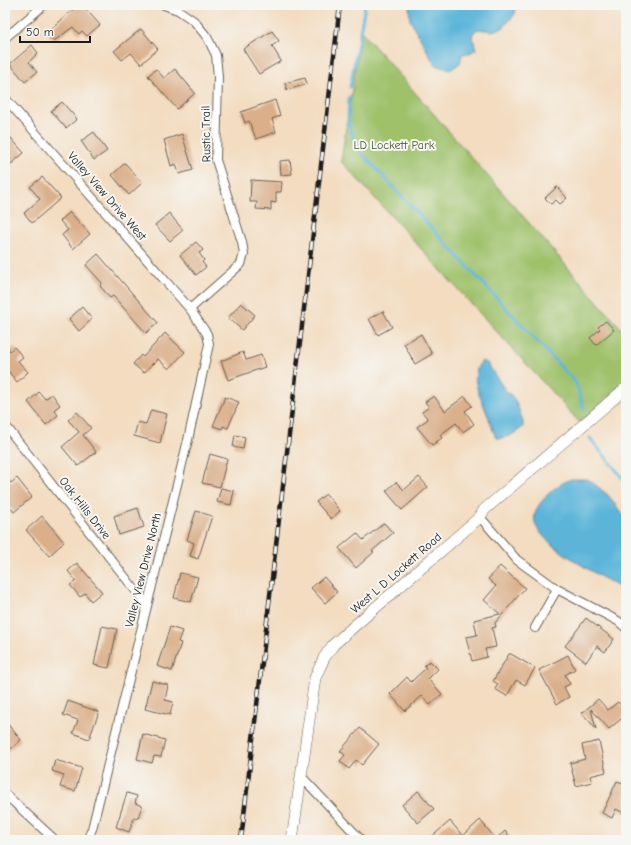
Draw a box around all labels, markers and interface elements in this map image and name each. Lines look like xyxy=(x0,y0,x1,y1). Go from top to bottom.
scale bar xyxy=(20,18,90,44)
text: 50 m xyxy=(26,25,54,39)
street label: Rustic Trail xyxy=(199,106,213,162)
park label: LD Lockett Park xyxy=(354,138,435,152)
street label: Valley View Drive West xyxy=(65,149,150,244)
street label: Oak Hills Drive xyxy=(56,474,114,542)
street label: Valley View Drive North xyxy=(122,511,164,629)
street label: West L D Lockett Road xyxy=(348,530,444,616)

